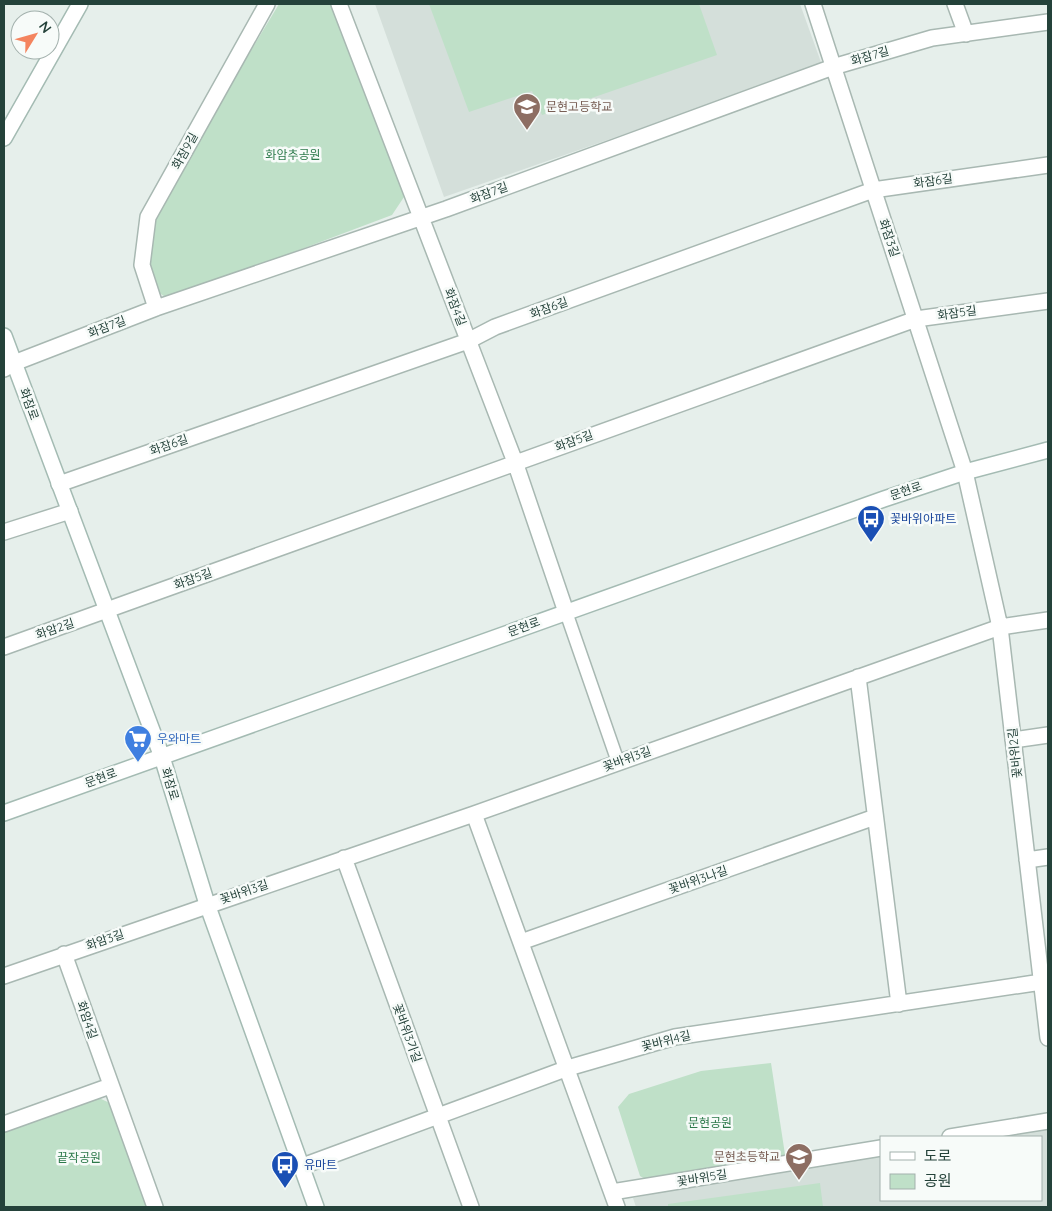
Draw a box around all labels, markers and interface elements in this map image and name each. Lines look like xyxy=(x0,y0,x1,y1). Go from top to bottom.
north arrow xyxy=(10,10,60,60)
text: N xyxy=(35,18,56,37)
street label: 화잠7길 xyxy=(849,43,891,68)
school or university icon: 문현고등학교 xyxy=(512,92,542,131)
place label: 문현고등학교 xyxy=(546,99,612,114)
street label: 화잠9길 xyxy=(168,130,201,172)
park label: 화암추공원 xyxy=(265,147,321,162)
street label: 화잠6길 xyxy=(912,170,954,191)
street label: 화잠7길 xyxy=(468,179,510,206)
street label: 화잠3길 xyxy=(876,217,903,259)
street label: 화잠4길 xyxy=(441,286,470,328)
street label: 화잠6길 xyxy=(528,294,570,321)
street label: 화잠5길 xyxy=(936,302,978,323)
street label: 화잠7길 xyxy=(86,312,128,341)
street label: 화잠로 xyxy=(17,386,42,422)
street label: 화잠5길 xyxy=(553,427,595,454)
street label: 화잠6길 xyxy=(148,431,190,458)
street label: 문현로 xyxy=(888,478,924,503)
bus stop icon: 꽃바위아파트 xyxy=(856,504,886,543)
place label: 꽃바위아파트 xyxy=(890,511,956,526)
street label: 화잠5길 xyxy=(172,565,214,592)
street label: 문현로 xyxy=(506,614,542,639)
street label: 화암2길 xyxy=(34,615,76,642)
supermarket icon: 우와마트 xyxy=(123,724,153,763)
street label: 꽃바위2길 xyxy=(1004,727,1025,779)
place label: 우와마트 xyxy=(157,731,201,746)
street label: 꽃바위3길 xyxy=(601,743,653,774)
street label: 문현로 xyxy=(83,765,119,790)
street label: 화잠로 xyxy=(158,766,182,802)
street label: 꽃바위3나길 xyxy=(666,862,729,897)
street label: 꽃바위3길 xyxy=(218,876,270,907)
street label: 화암3길 xyxy=(84,926,126,953)
street label: 화암4길 xyxy=(74,999,101,1041)
street label: 꽃바위3가길 xyxy=(390,1001,425,1064)
street label: 꽃바위4길 xyxy=(640,1027,692,1054)
park label: 문현공원 xyxy=(688,1115,732,1130)
legend xyxy=(880,1136,1042,1201)
school or university icon: 문현초등학교 xyxy=(784,1142,814,1181)
text: 도로 xyxy=(924,1146,952,1165)
place label: 문현초등학교 xyxy=(714,1149,780,1164)
park label: 끝작공원 xyxy=(57,1150,101,1165)
bus stop icon: 유마트 xyxy=(270,1150,300,1189)
place label: 유마트 xyxy=(304,1157,337,1172)
street label: 꽃바위5길 xyxy=(676,1166,728,1189)
text: 공원 xyxy=(924,1171,952,1190)

